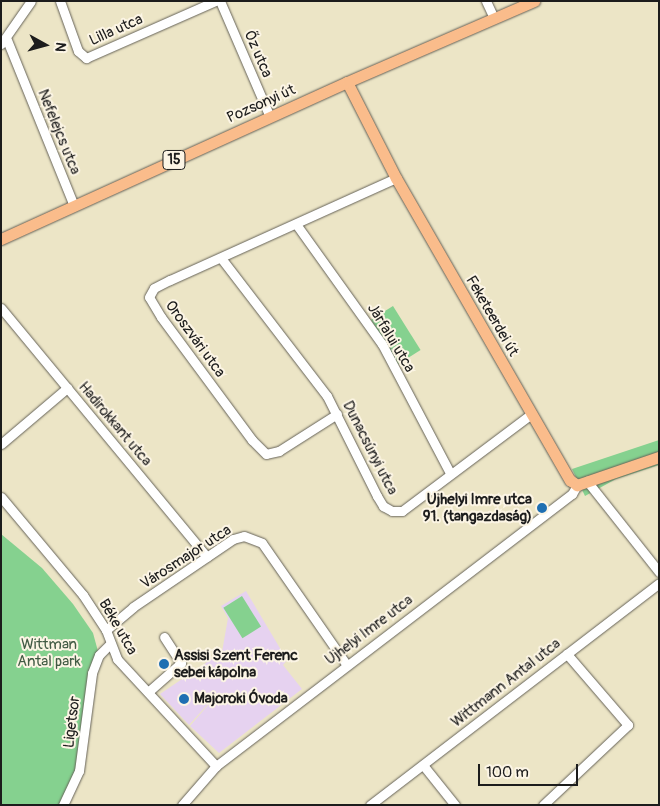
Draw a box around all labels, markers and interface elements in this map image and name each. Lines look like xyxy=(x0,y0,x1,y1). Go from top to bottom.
street label: Lilla utca xyxy=(86,10,146,50)
north arrow xyxy=(20,20,70,70)
street label: Őz utca xyxy=(240,28,276,80)
text: N xyxy=(51,41,69,53)
street label: Pozsonyi út xyxy=(224,81,298,127)
street label: Nefelejcs utca xyxy=(34,87,84,177)
road number: 15 xyxy=(162,148,186,172)
street label: Feketeerdei út xyxy=(462,272,522,360)
street label: Oroszvári utca xyxy=(161,297,229,381)
street label: Járfalui utca xyxy=(363,300,419,376)
street label: Hadirokkant utca xyxy=(75,378,155,470)
street label: Dunacsúnyi utca xyxy=(339,398,401,498)
place label: Ujhelyi Imre utca 91. (tangazdaság) xyxy=(423,490,532,525)
marker: Ujhelyi Imre utca 91. (tangazdaság) xyxy=(536,502,548,514)
street label: Városmajor utca xyxy=(137,521,235,593)
street label: Ujhelyi Imre utca xyxy=(322,591,416,669)
street label: Béke utca xyxy=(95,596,141,658)
park label: Wittman Antal park xyxy=(17,635,81,670)
street label: Wittmann Antal utca xyxy=(448,635,564,731)
place label: Assisi Szent Ferenc sebei kápolna xyxy=(174,646,298,681)
marker: Assisi Szent Ferenc sebei kápolna xyxy=(158,658,170,670)
place label: Majoroki Óvoda xyxy=(194,690,288,708)
marker: Majoroki Óvoda xyxy=(178,693,190,705)
street label: Ligetsor xyxy=(60,695,84,749)
scale bar xyxy=(480,754,580,786)
text: 100 m xyxy=(486,763,529,782)

